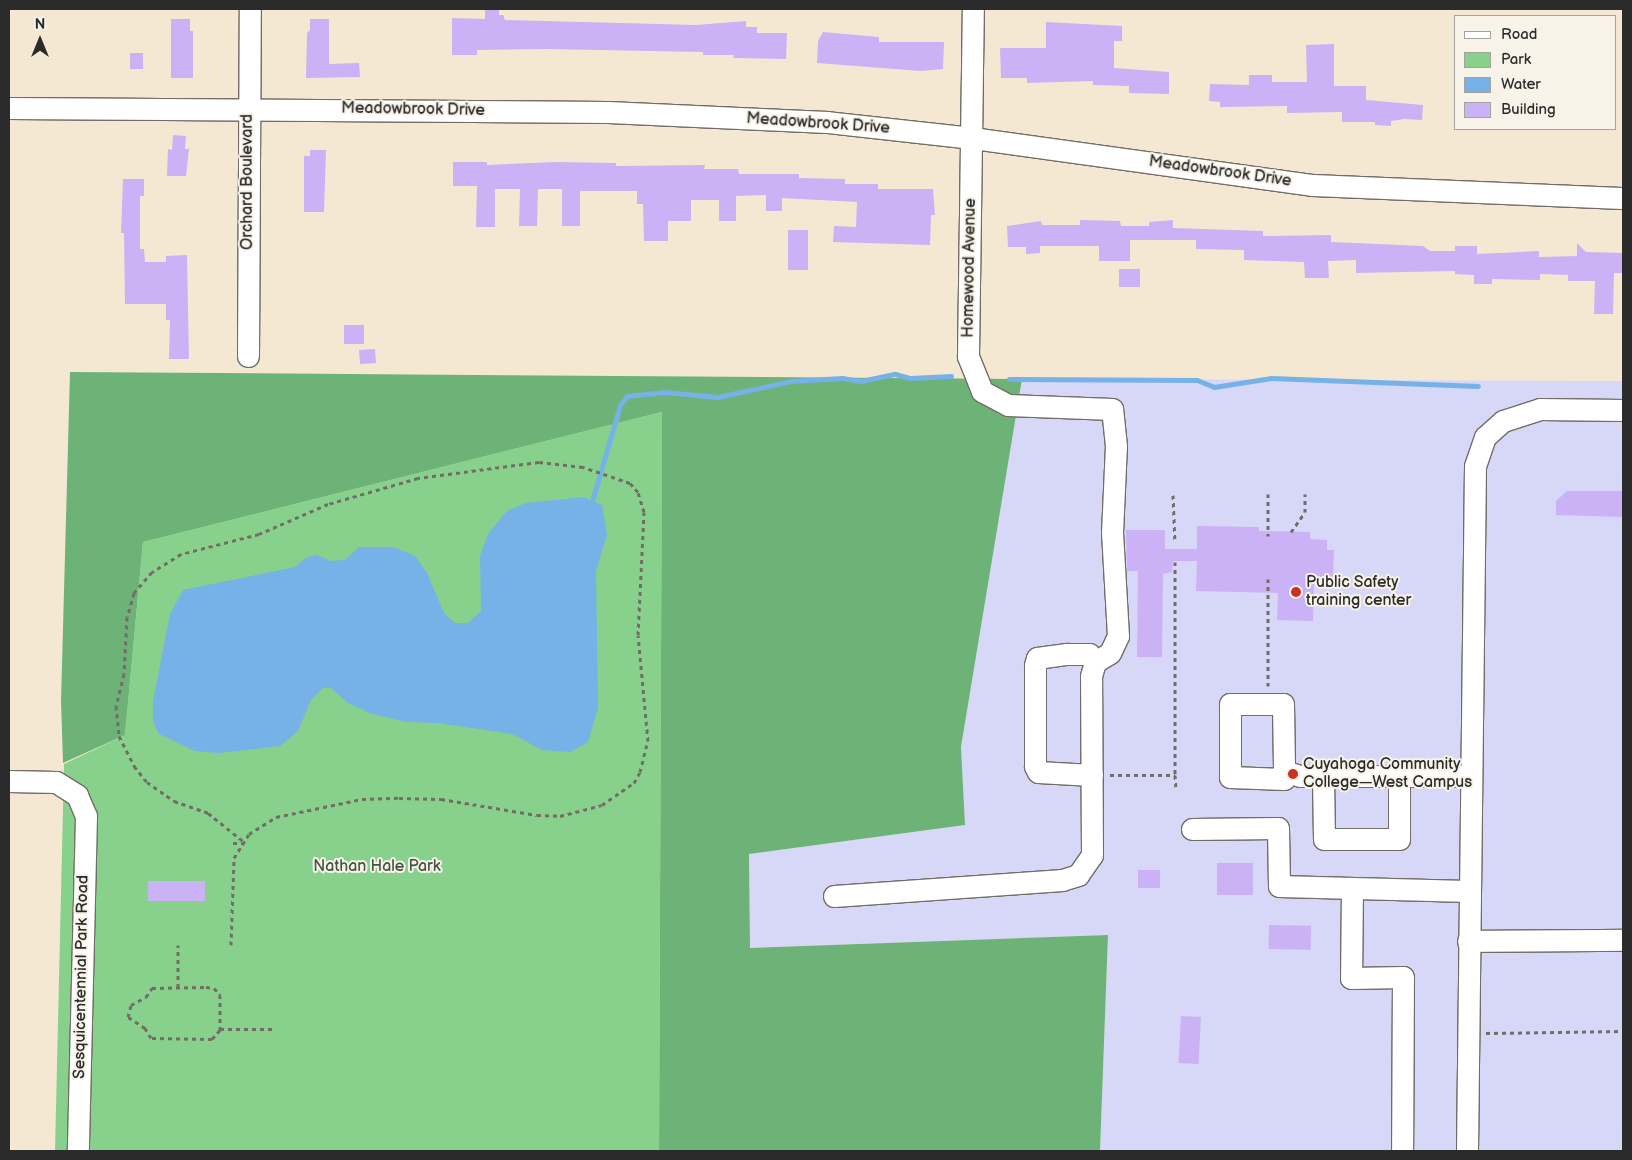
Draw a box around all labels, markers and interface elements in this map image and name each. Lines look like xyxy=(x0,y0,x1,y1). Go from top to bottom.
north arrow xyxy=(15,15,65,65)
legend xyxy=(1454,15,1617,130)
text: N xyxy=(35,16,45,33)
text: Road xyxy=(1501,25,1537,44)
text: Park xyxy=(1501,50,1531,69)
text: Water xyxy=(1501,75,1541,94)
street label: Meadowbrook Drive xyxy=(341,99,485,121)
text: Building xyxy=(1501,100,1556,119)
street label: Meadowbrook Drive xyxy=(746,109,890,139)
street label: Orchard Boulevard xyxy=(238,114,258,250)
street label: Meadowbrook Drive xyxy=(1148,152,1292,192)
street label: Homewood Avenue xyxy=(959,198,981,338)
place label: Public Safety training center xyxy=(1306,573,1411,611)
marker: Public Safety training center xyxy=(1290,586,1302,598)
place label: Cuyahoga Community College—West Campus xyxy=(1303,755,1472,793)
marker: Cuyahoga Community College—West Campus xyxy=(1287,768,1299,780)
park label: Nathan Hale Park xyxy=(313,857,441,877)
street label: Sesquicentennial Park Road xyxy=(71,875,93,1079)

